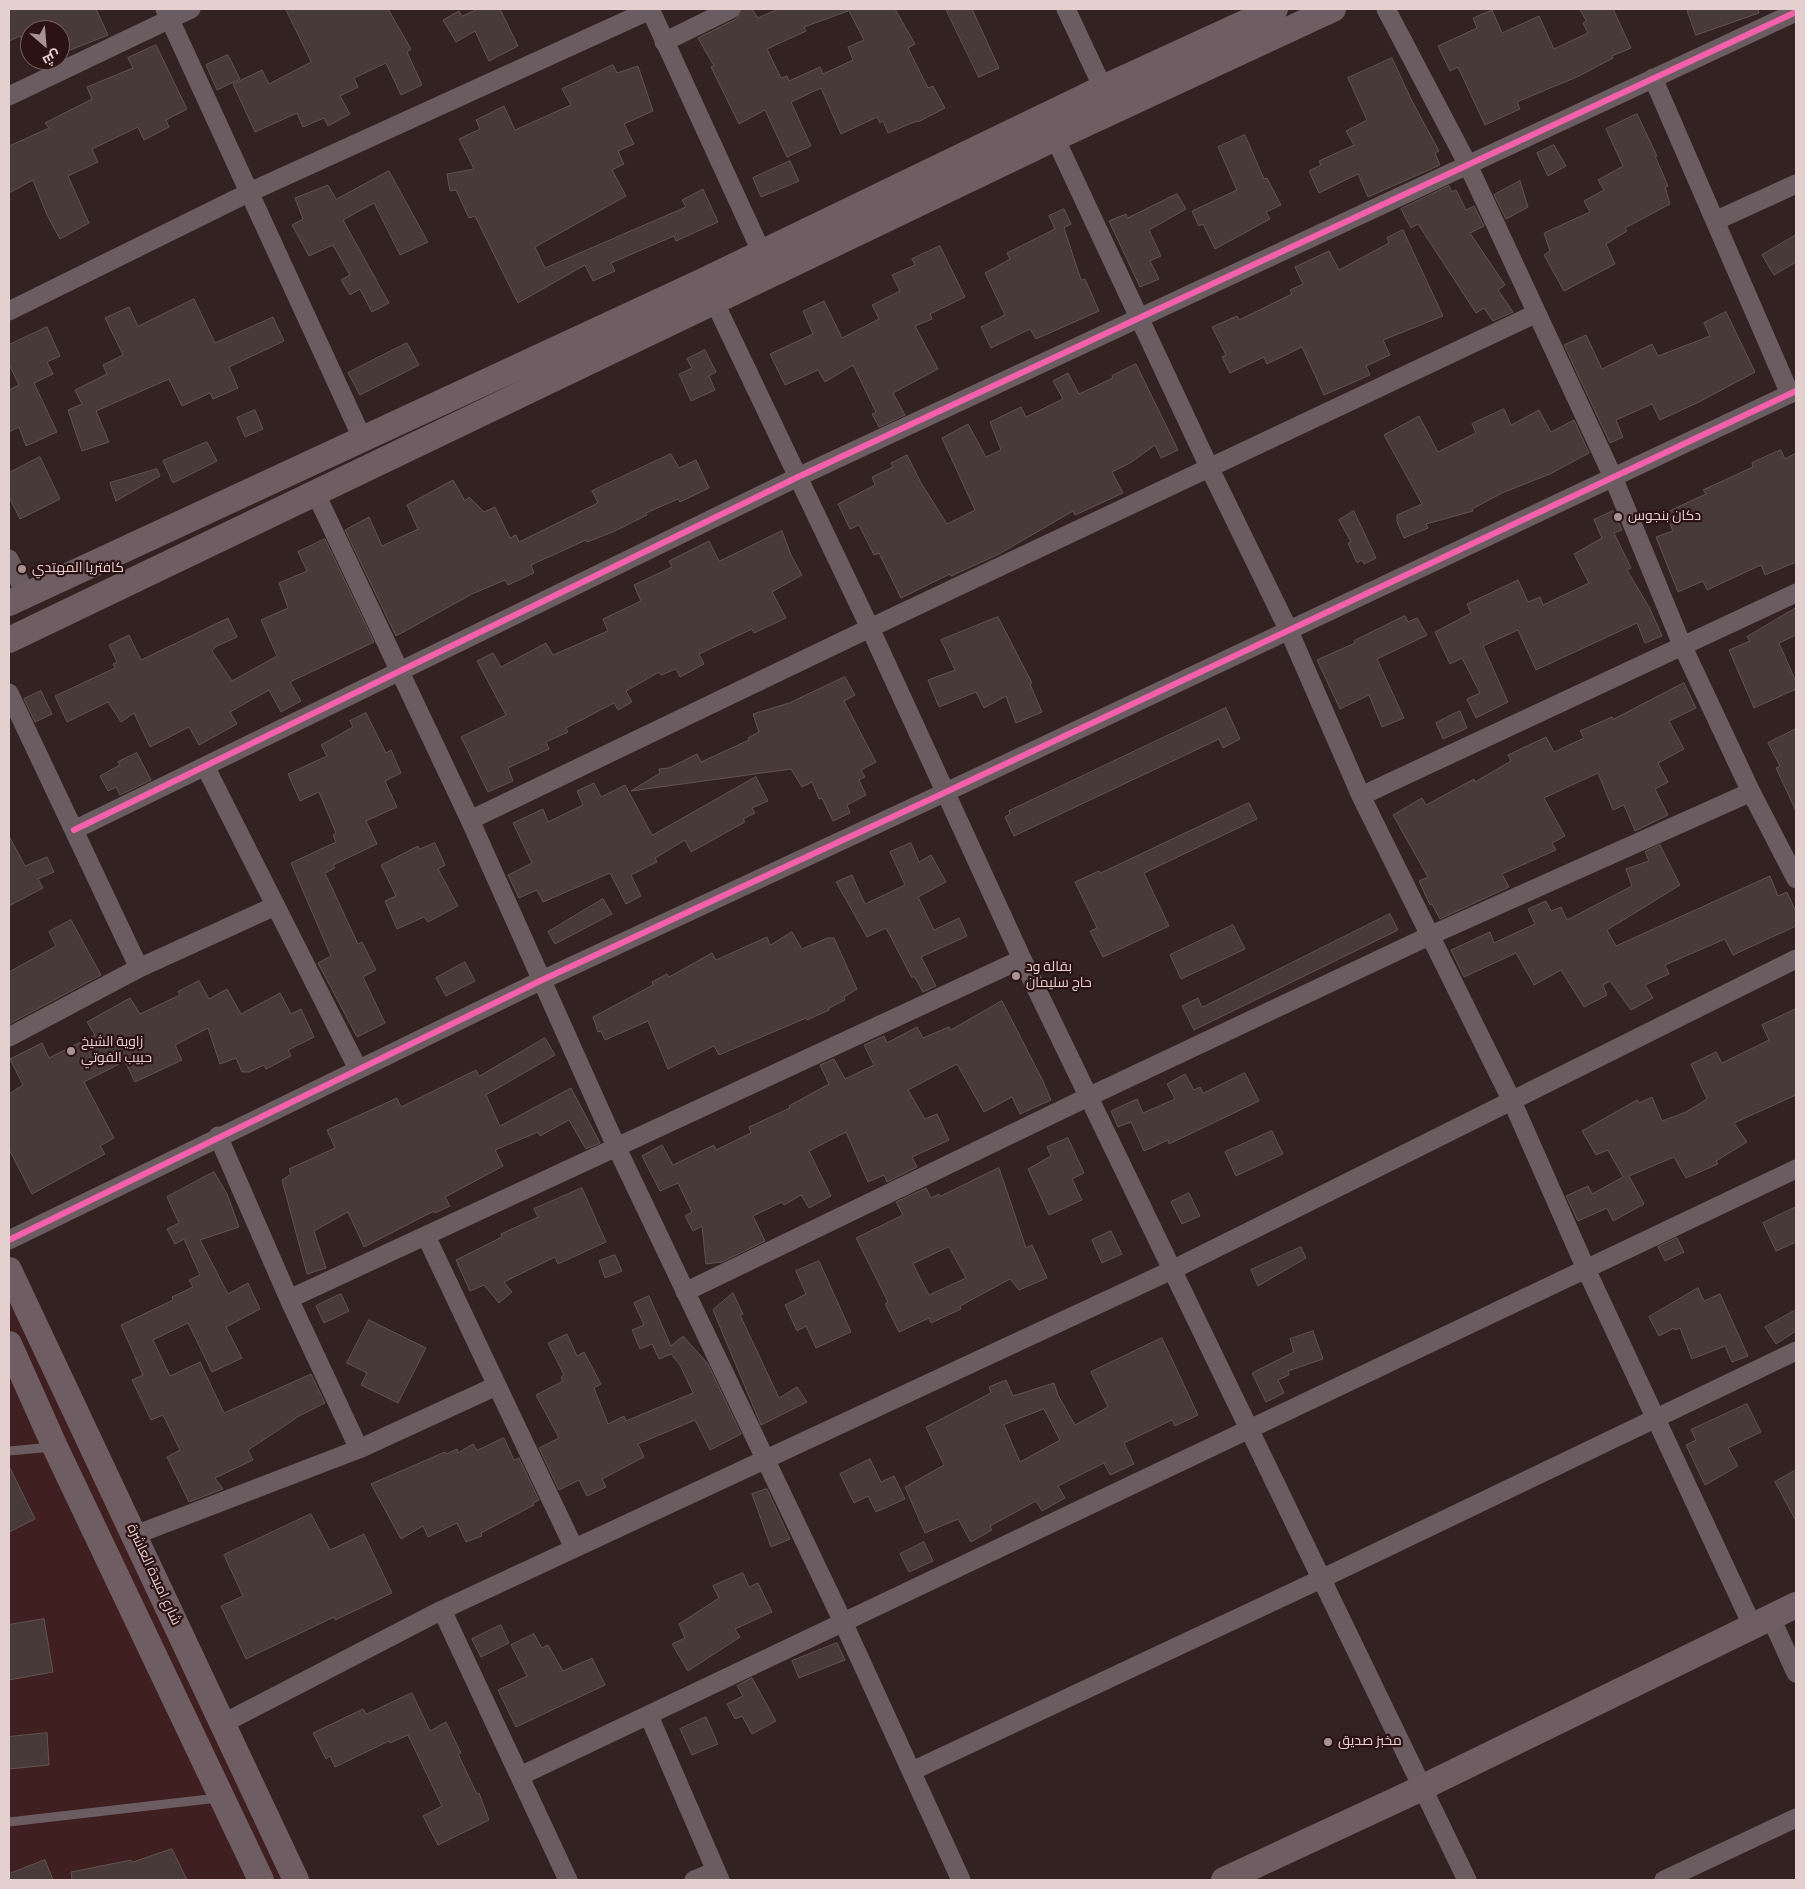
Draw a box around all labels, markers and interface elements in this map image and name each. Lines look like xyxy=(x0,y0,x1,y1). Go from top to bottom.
north arrow xyxy=(20,20,70,70)
text: ش xyxy=(39,44,64,70)
place label: دكان بنجوس xyxy=(1628,509,1701,525)
marker: دكان بنجوس xyxy=(1612,511,1624,523)
place label: كافتريا المهتدي xyxy=(32,561,124,577)
marker: كافتريا المهتدي xyxy=(16,563,28,575)
place label: بقالة ود حاج سليمان xyxy=(1026,960,1092,992)
marker: بقالة ود حاج سليمان xyxy=(1010,970,1022,982)
place label: زاوية الشيخ حبيب الفوتي xyxy=(81,1035,152,1068)
marker: زاوية الشيخ حبيب الفوتي xyxy=(65,1045,77,1057)
street label: شارع امبدة العاشرة xyxy=(122,1522,184,1628)
place label: مخبز صديق xyxy=(1338,1734,1402,1750)
marker: مخبز صديق xyxy=(1322,1736,1334,1748)

